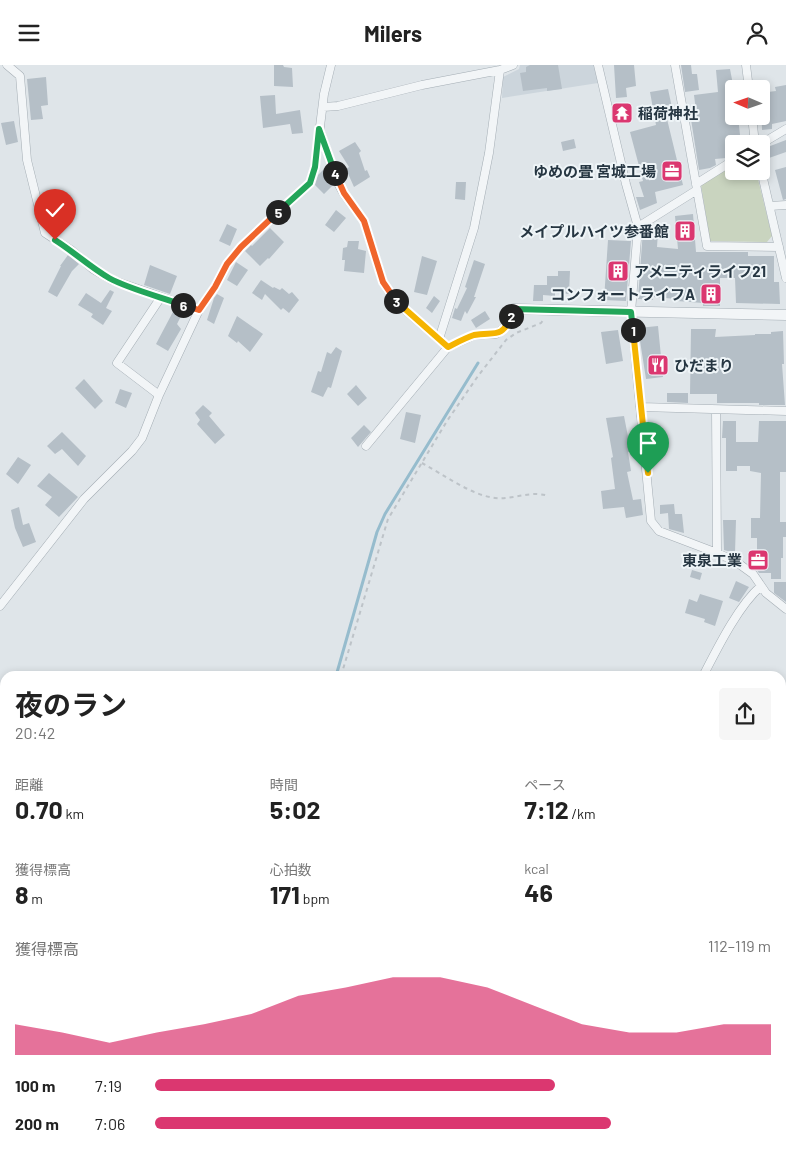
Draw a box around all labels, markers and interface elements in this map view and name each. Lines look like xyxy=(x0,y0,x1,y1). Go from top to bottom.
icon: menu xyxy=(15,19,43,47)
icon: person xyxy=(743,19,771,47)
text: Milers xyxy=(364,20,422,46)
north arrow xyxy=(725,80,770,125)
map controls xyxy=(725,80,770,180)
temple icon: 稲荷神社 xyxy=(610,101,634,125)
place label: 稲荷神社 xyxy=(638,104,698,122)
button: layers xyxy=(725,135,770,180)
office icon: ゆめの畳 宮城工場 xyxy=(660,159,684,183)
pin: 4 xyxy=(322,161,348,185)
place label: ゆめの畳 宮城工場 xyxy=(533,162,656,180)
text: 4 xyxy=(331,165,340,182)
pin xyxy=(34,189,76,240)
icon: check xyxy=(41,196,69,224)
pin: 5 xyxy=(266,199,290,225)
text: 5 xyxy=(275,204,282,221)
building icon: メイプルハイツ参番館 xyxy=(673,219,697,243)
place label: メイプルハイツ参番館 xyxy=(519,222,669,240)
building icon: アメニティライフ21 xyxy=(606,259,630,283)
place label: アメニティライフ21 xyxy=(634,262,766,280)
building icon: コンフォートライフA xyxy=(699,282,723,306)
place label: コンフォートライフA xyxy=(550,285,695,303)
pin: 3 xyxy=(384,289,408,313)
pin: 6 xyxy=(170,293,196,317)
text: 3 xyxy=(393,293,400,310)
text: 6 xyxy=(180,297,187,314)
pin: 2 xyxy=(498,303,524,329)
text: 2 xyxy=(508,308,515,325)
pin: 1 xyxy=(620,317,646,343)
text: 1 xyxy=(631,322,636,339)
restaurant icon: ひだまり xyxy=(646,353,670,377)
place label: ひだまり xyxy=(674,356,734,374)
pin xyxy=(627,422,669,473)
icon: arrive xyxy=(634,429,662,457)
office icon: 東泉工業 xyxy=(746,548,770,572)
place label: 東泉工業 xyxy=(682,551,742,569)
text: 夜のラン xyxy=(15,687,127,721)
button: share xyxy=(719,688,771,740)
text: 20:42 xyxy=(15,723,55,742)
text: 距離 xyxy=(15,776,43,793)
text: 時間 xyxy=(270,776,298,793)
text: ペース xyxy=(524,776,566,793)
text: 0.70 xyxy=(15,794,63,824)
text: 5:02 xyxy=(270,794,320,824)
text: 7:12 xyxy=(524,794,569,824)
text: km xyxy=(63,805,84,822)
text: /km xyxy=(569,805,596,822)
text: kcal xyxy=(524,860,549,877)
text: 獲得標高 xyxy=(15,861,71,878)
text: 心拍数 xyxy=(270,861,312,878)
text: 46 xyxy=(524,877,553,907)
text: 8 xyxy=(15,879,29,909)
text: 171 xyxy=(270,879,300,909)
text: m xyxy=(29,890,43,907)
text: bpm xyxy=(300,890,330,907)
text: 112–119 m xyxy=(708,936,771,955)
text: 獲得標高 xyxy=(15,939,79,958)
text: 100 m xyxy=(15,1076,55,1095)
text: 7:19 xyxy=(95,1076,122,1095)
text: 200 m xyxy=(15,1114,59,1133)
text: 7:06 xyxy=(95,1114,125,1133)

